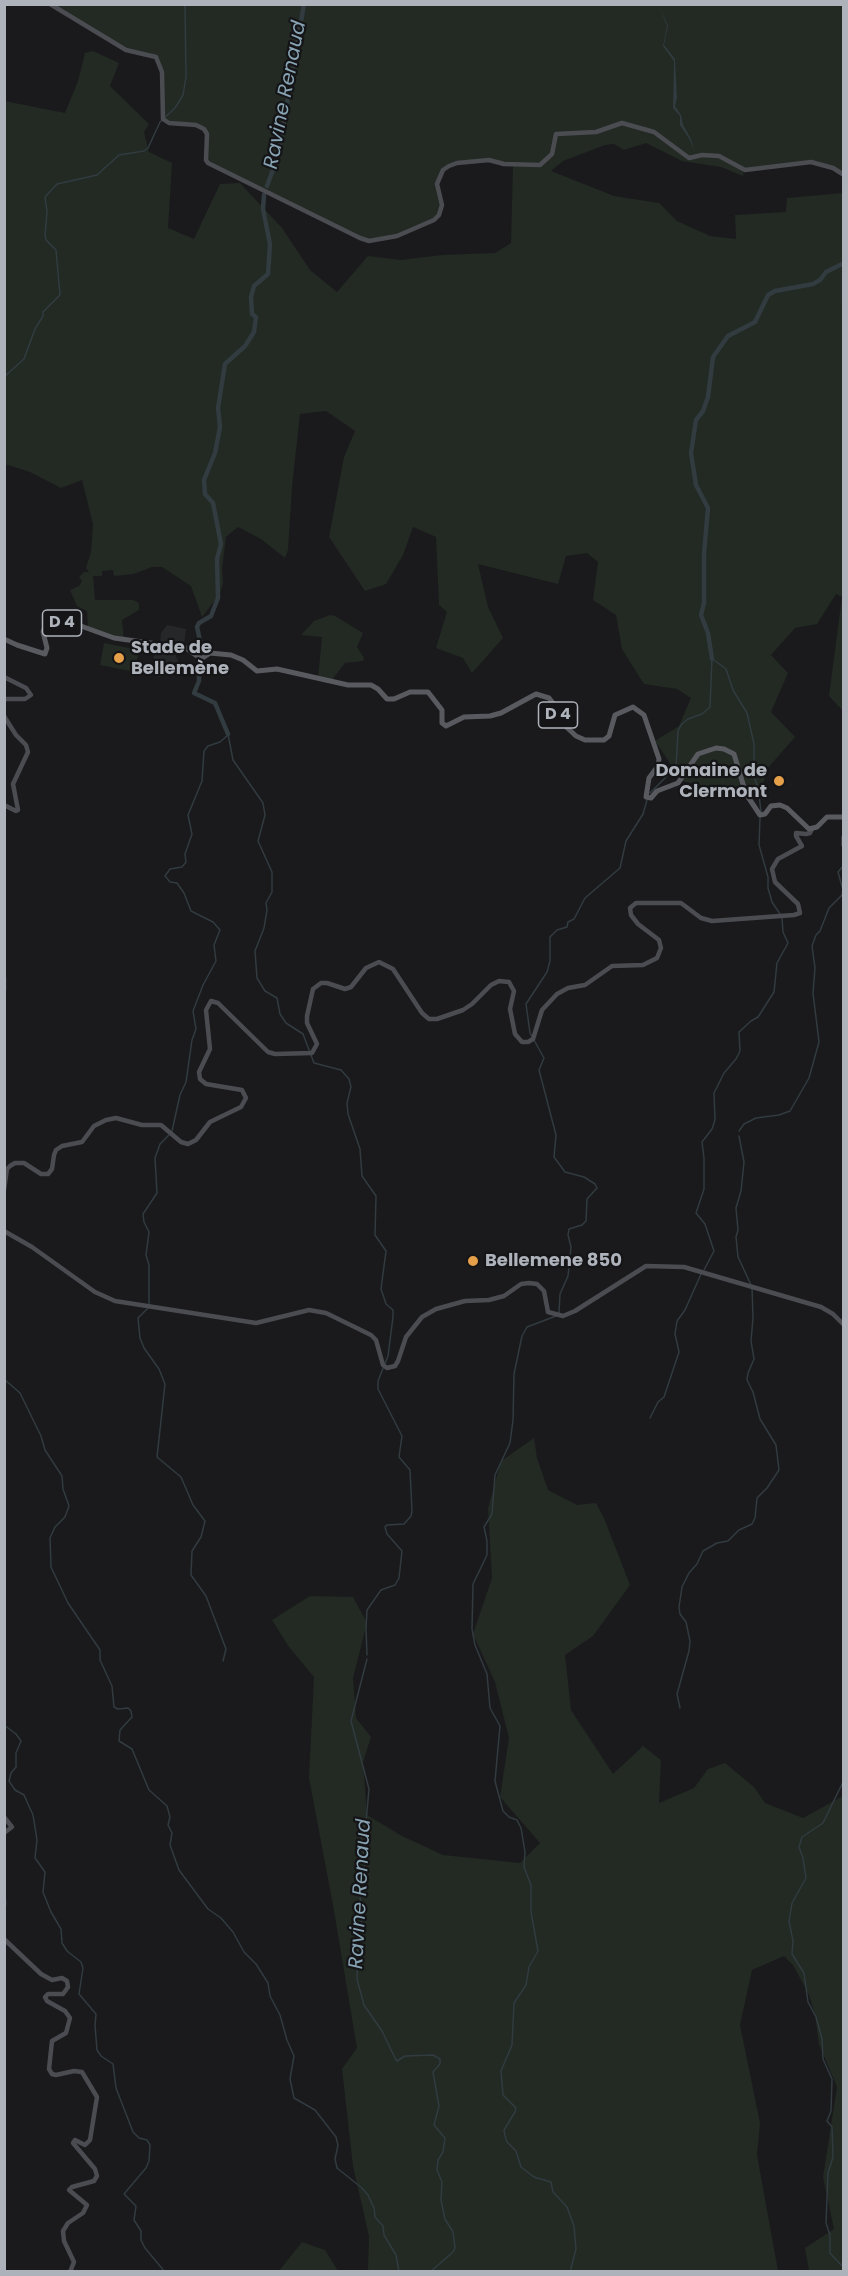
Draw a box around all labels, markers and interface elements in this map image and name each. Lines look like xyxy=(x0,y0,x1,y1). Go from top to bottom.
water label: Ravine Renaud xyxy=(260,19,312,171)
road number: D 4 xyxy=(42,610,82,636)
place label: Stade de Bellemène xyxy=(131,637,229,680)
marker: Stade de Bellemène xyxy=(112,651,126,665)
road number: D 4 xyxy=(538,702,578,728)
place label: Domaine de Clermont xyxy=(656,760,767,802)
marker: Domaine de Clermont xyxy=(772,774,786,788)
place label: Bellemene 850 xyxy=(485,1250,622,1272)
marker: Bellemene 850 xyxy=(466,1254,480,1268)
water label: Ravine Renaud xyxy=(345,1818,377,1970)

